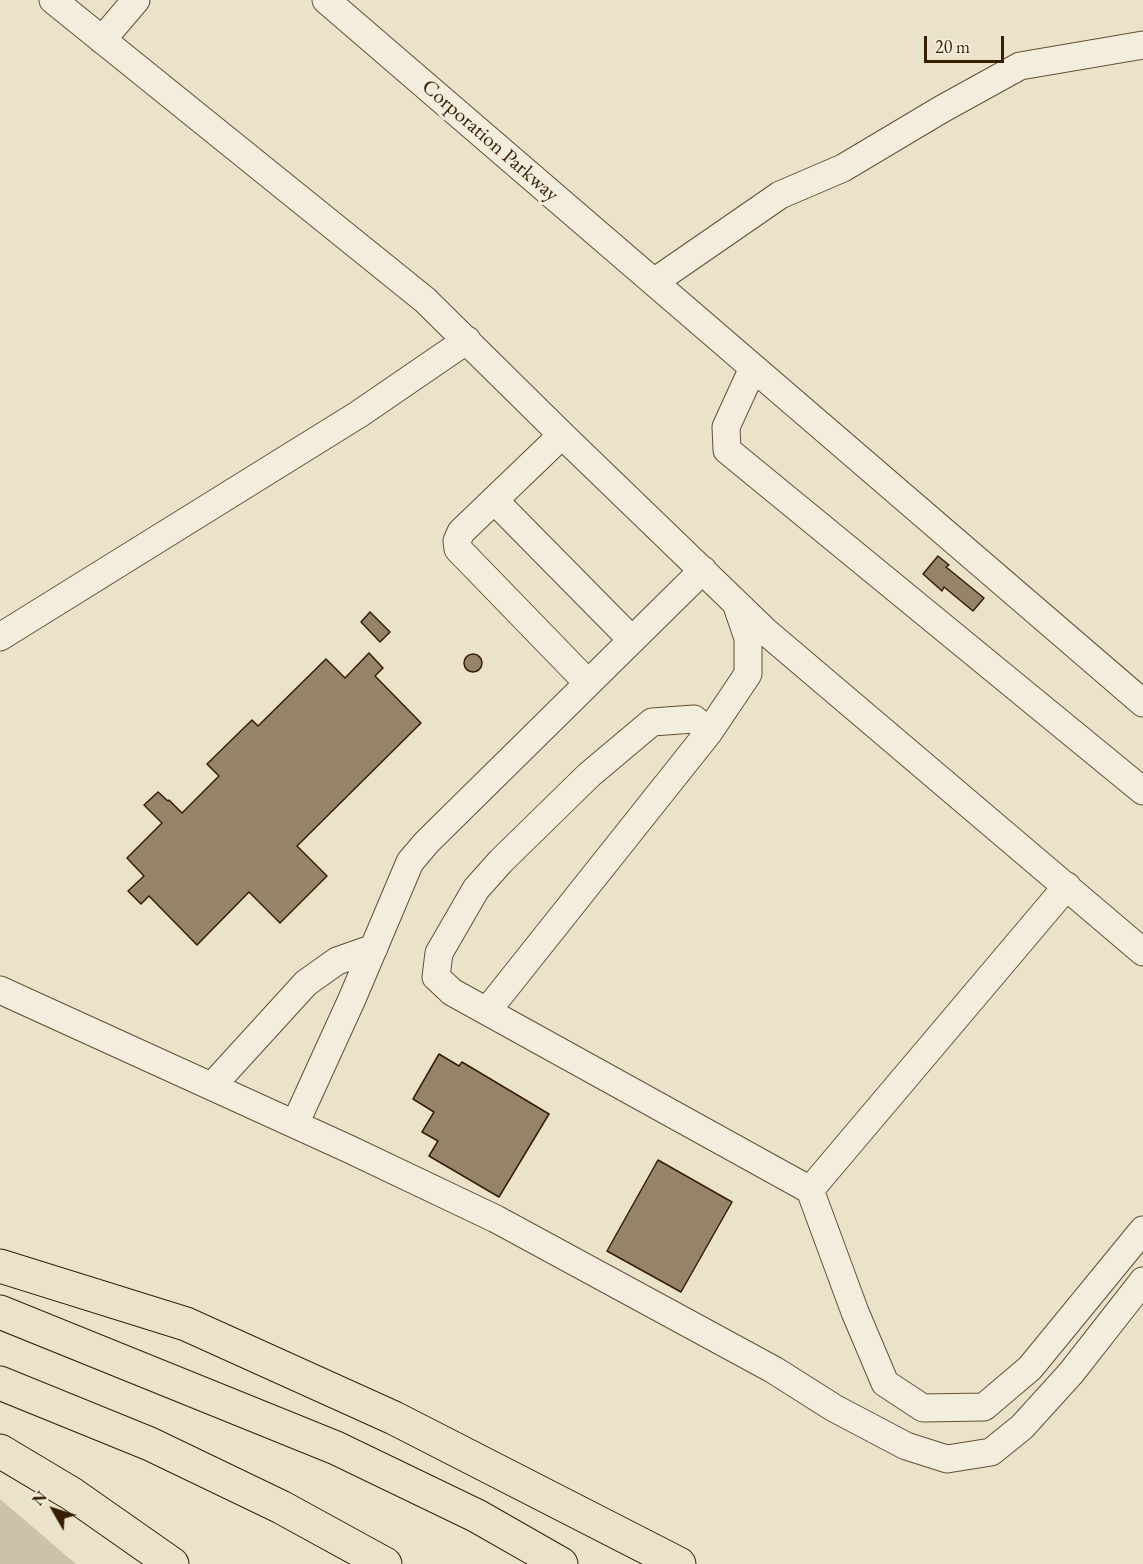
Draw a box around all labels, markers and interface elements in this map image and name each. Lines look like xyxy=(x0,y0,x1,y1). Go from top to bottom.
scale bar xyxy=(927,24,1006,62)
text: 20 m xyxy=(935,35,970,58)
street label: Corporation Parkway xyxy=(416,75,564,207)
north arrow xyxy=(24,1480,84,1540)
text: N xyxy=(27,1487,52,1510)

